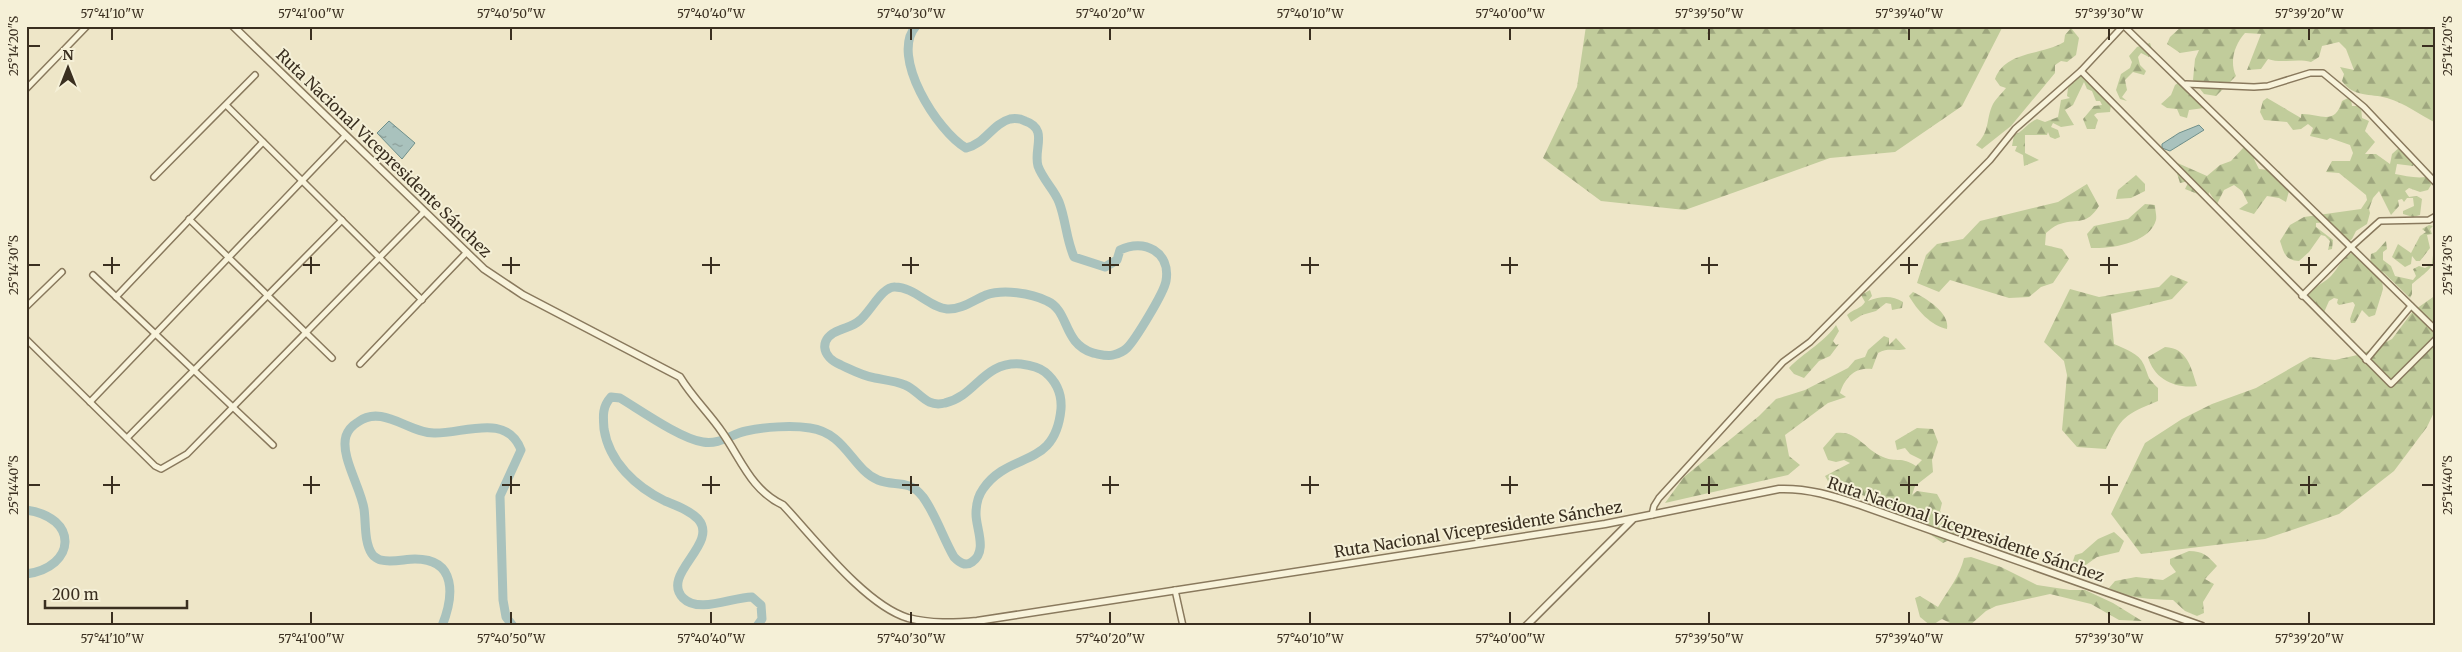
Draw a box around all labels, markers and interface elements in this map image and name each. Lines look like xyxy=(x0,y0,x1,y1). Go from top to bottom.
text: 57°41'10"W xyxy=(80,6,145,21)
text: 57°41'00"W xyxy=(278,6,345,21)
text: 57°40'50"W xyxy=(477,6,546,21)
text: 57°40'40"W xyxy=(677,6,746,21)
text: 57°40'30"W xyxy=(877,6,946,21)
text: 57°40'20"W xyxy=(1076,6,1145,21)
text: 57°40'10"W xyxy=(1277,6,1344,21)
text: 57°40'00"W xyxy=(1475,6,1546,21)
text: 57°39'50"W xyxy=(1675,6,1744,21)
text: 57°39'40"W xyxy=(1875,6,1944,21)
text: 57°39'30"W xyxy=(2075,6,2144,21)
text: 57°39'20"W xyxy=(2275,6,2344,21)
text: 25°14'20"S xyxy=(6,16,21,76)
text: 25°14'20"S xyxy=(2440,16,2455,76)
north arrow xyxy=(42,42,92,92)
street label: Ruta Nacional Vicepresidente Sánchez xyxy=(272,45,496,262)
text: N xyxy=(62,46,74,64)
text: 25°14'30"S xyxy=(6,235,21,295)
text: 25°14'30"S xyxy=(2440,235,2455,295)
text: 25°14'40"S xyxy=(6,455,21,515)
text: 25°14'40"S xyxy=(2440,455,2455,515)
street label: Ruta Nacional Vicepresidente Sánchez xyxy=(1825,472,2107,586)
street label: Ruta Nacional Vicepresidente Sánchez xyxy=(1332,496,1624,562)
scale bar xyxy=(45,577,188,609)
text: 200 m xyxy=(52,585,99,604)
text: 57°41'10"W xyxy=(80,631,145,646)
text: 57°41'00"W xyxy=(278,631,345,646)
text: 57°40'50"W xyxy=(477,631,546,646)
text: 57°40'40"W xyxy=(677,631,746,646)
text: 57°40'30"W xyxy=(877,631,946,646)
text: 57°40'20"W xyxy=(1076,631,1145,646)
text: 57°40'10"W xyxy=(1277,631,1344,646)
text: 57°40'00"W xyxy=(1475,631,1546,646)
text: 57°39'50"W xyxy=(1675,631,1744,646)
text: 57°39'40"W xyxy=(1875,631,1944,646)
text: 57°39'30"W xyxy=(2075,631,2144,646)
text: 57°39'20"W xyxy=(2275,631,2344,646)

